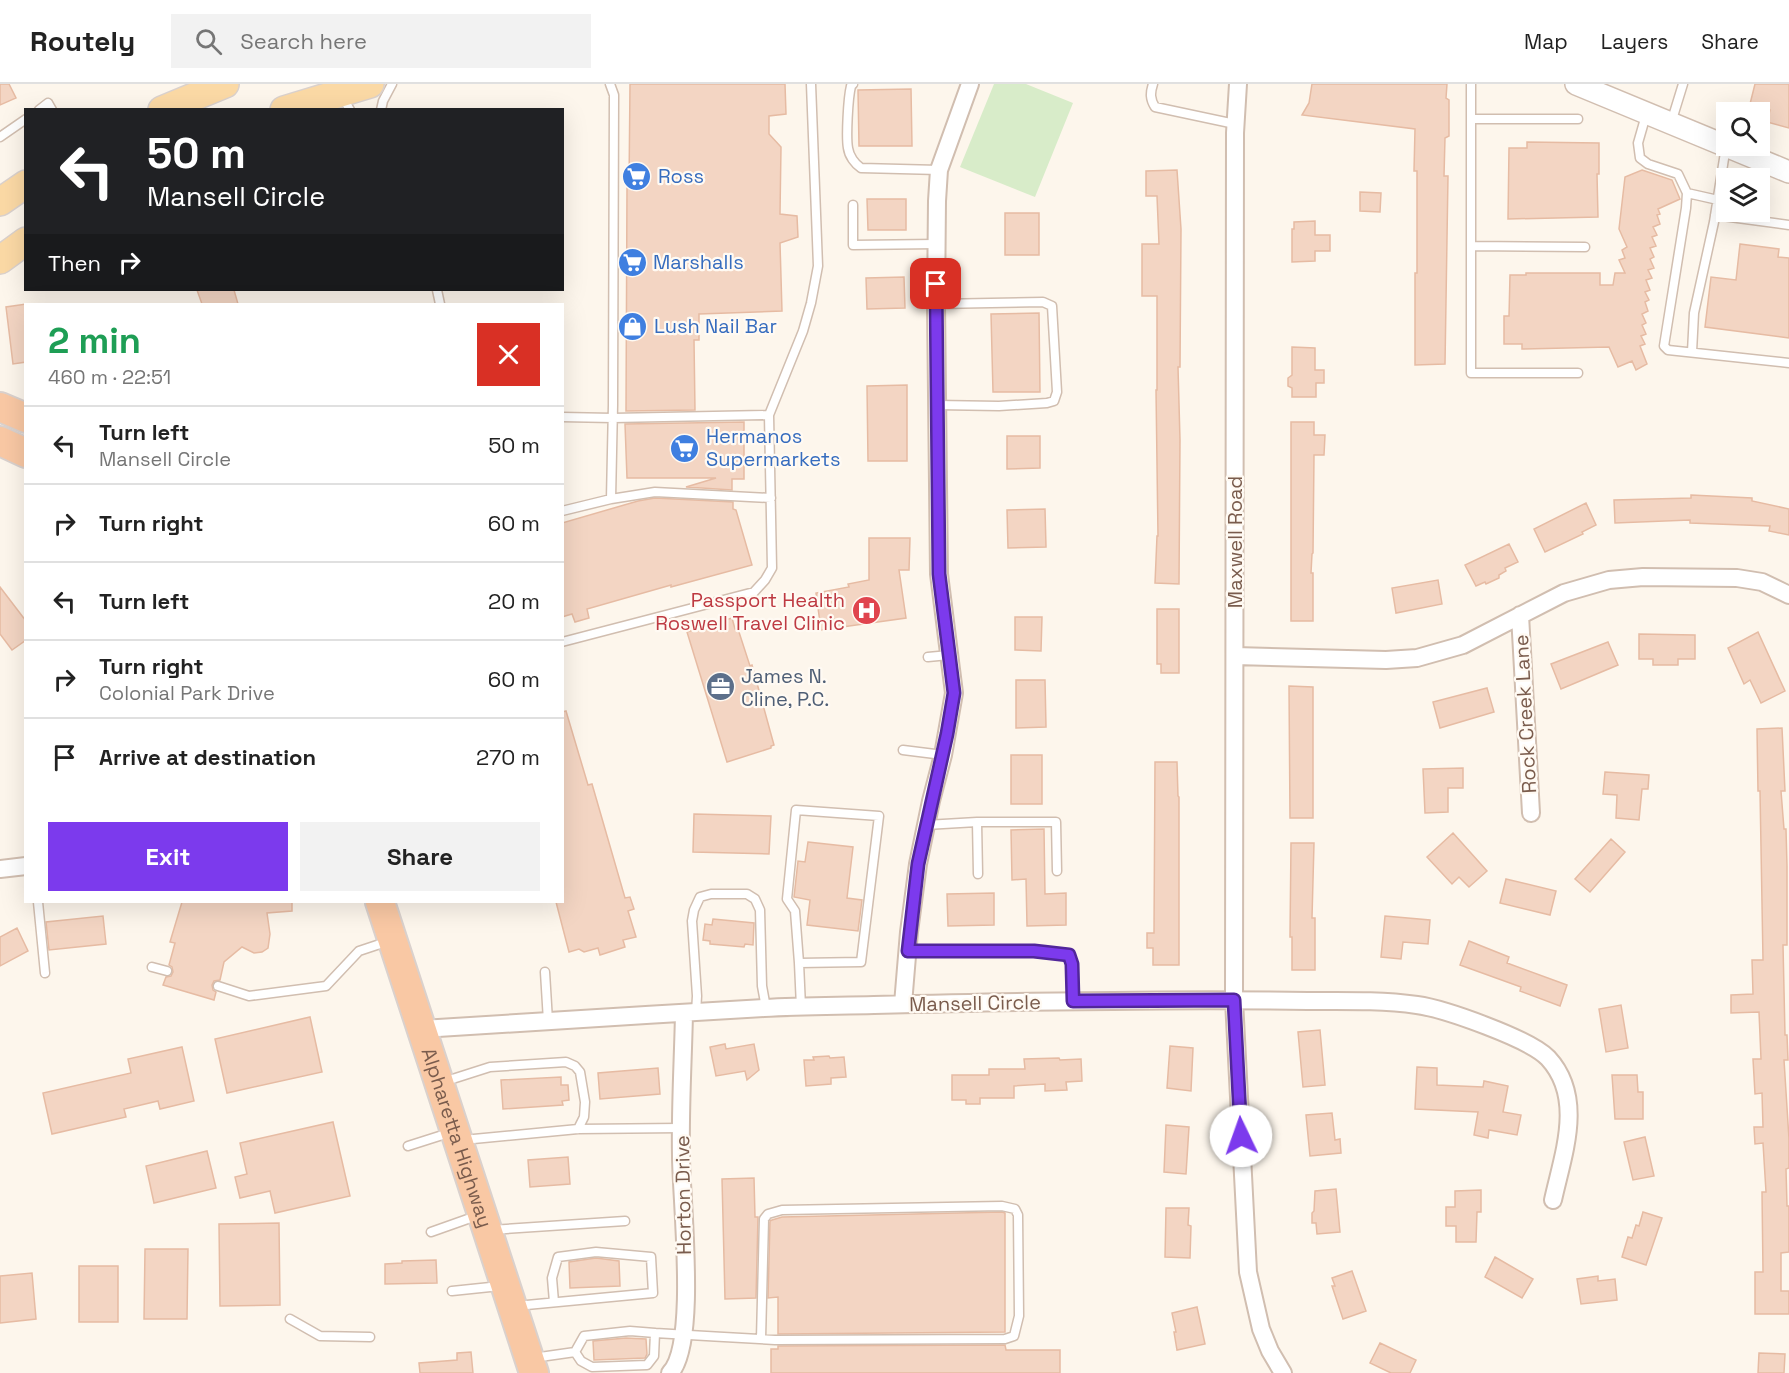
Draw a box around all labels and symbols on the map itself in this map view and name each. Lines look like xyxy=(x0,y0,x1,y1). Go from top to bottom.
supermarket icon: Ross xyxy=(621,160,653,192)
place label: Ross xyxy=(658,163,704,189)
supermarket icon: Marshalls xyxy=(616,246,648,278)
place label: Marshalls xyxy=(653,249,744,275)
pin xyxy=(910,258,961,309)
shop icon: Lush Nail Bar xyxy=(617,310,649,342)
place label: Lush Nail Bar xyxy=(654,313,777,339)
place label: Hermanos Supermarkets xyxy=(706,423,840,472)
supermarket icon: Hermanos Supermarkets xyxy=(669,432,701,464)
street label: Maxwell Road xyxy=(1222,476,1248,608)
place label: Passport Health Roswell Travel Clinic xyxy=(655,587,845,636)
hospital icon: Passport Health Roswell Travel Clinic xyxy=(850,595,882,627)
street label: Rock Creek Lane xyxy=(1508,634,1542,794)
place label: James N. Cline, P.C. xyxy=(741,663,829,712)
office icon: James N. Cline, P.C. xyxy=(704,671,736,703)
street label: Mansell Circle xyxy=(909,989,1041,1017)
street label: Alpharetta Highway xyxy=(416,1044,499,1231)
position arrow xyxy=(1209,1104,1273,1168)
street label: Horton Drive xyxy=(669,1135,697,1255)

